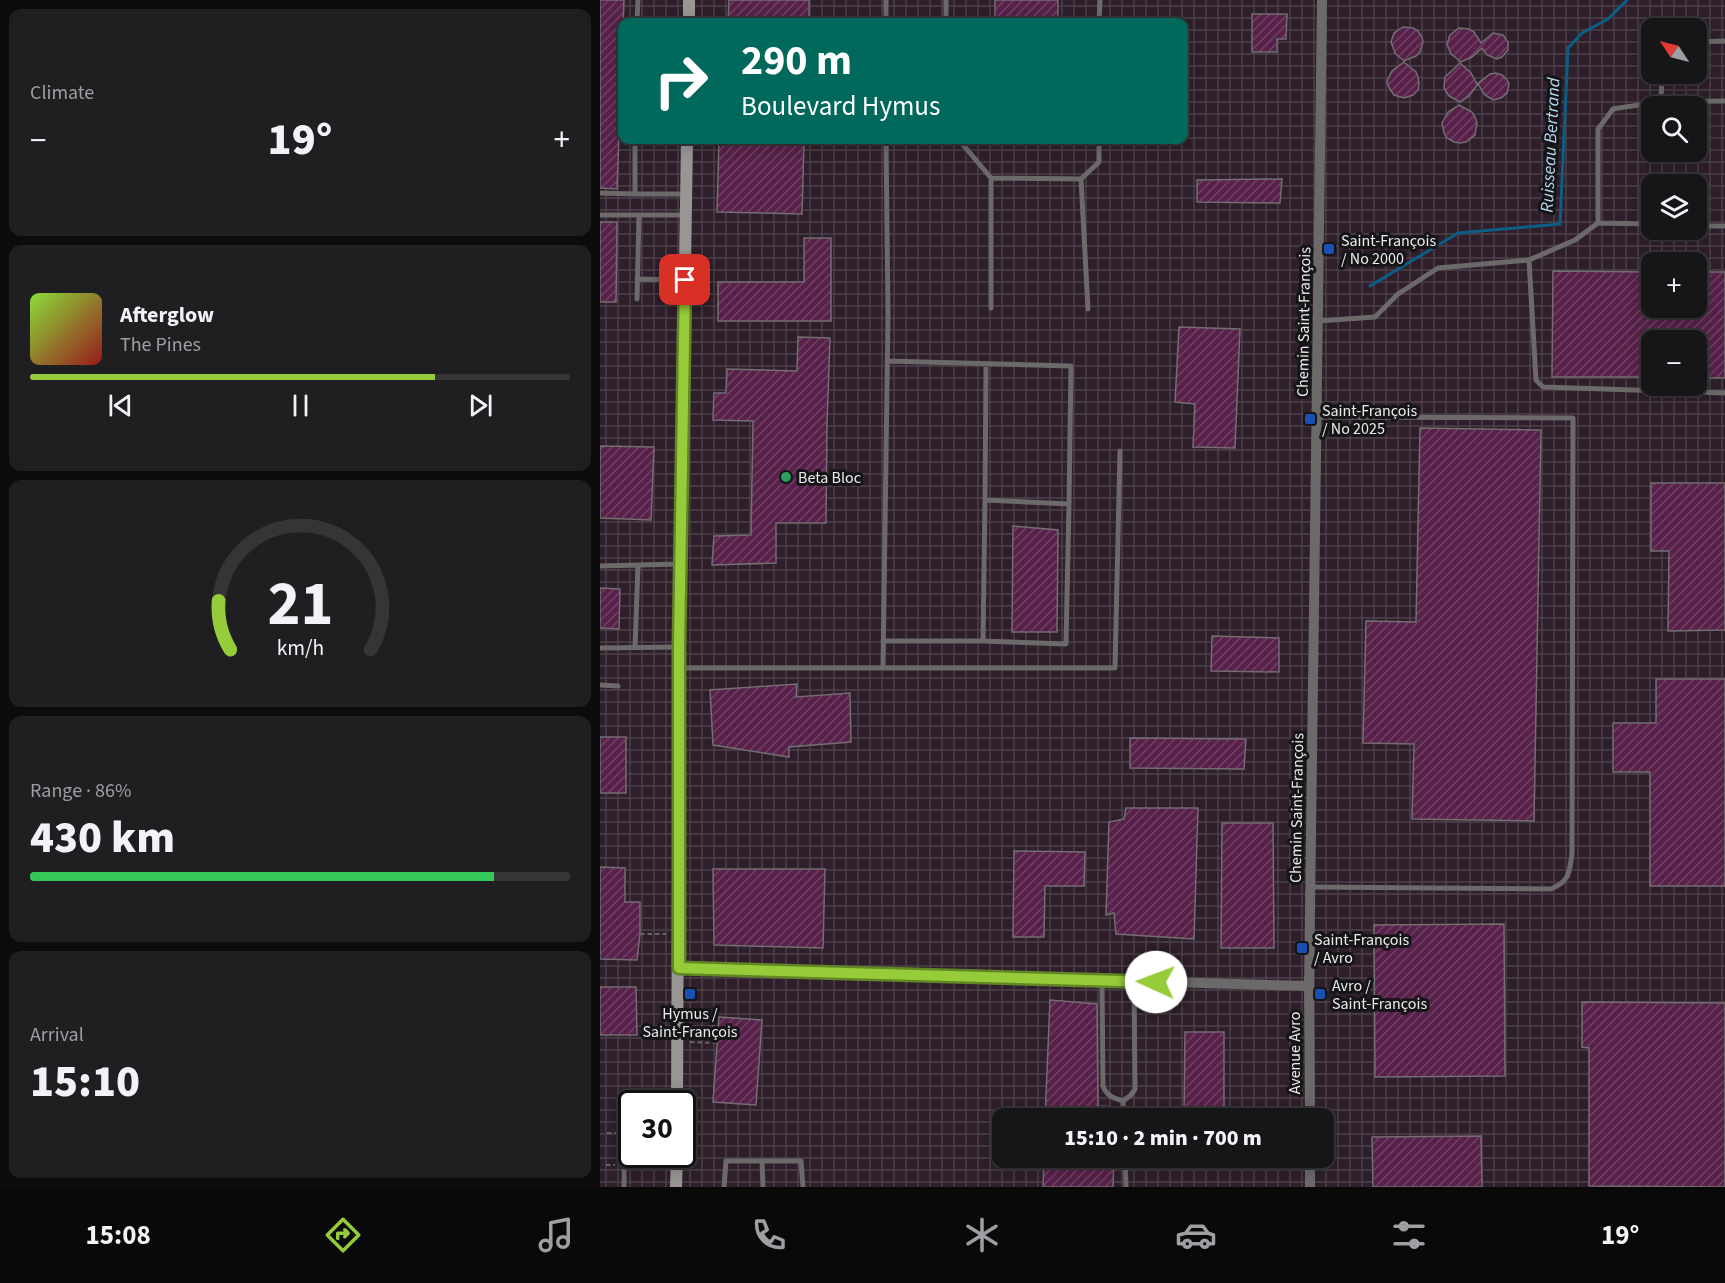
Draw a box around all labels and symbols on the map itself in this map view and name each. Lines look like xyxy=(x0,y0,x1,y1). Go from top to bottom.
north arrow xyxy=(1641,18,1707,84)
water label: Ruisseau Bertrand xyxy=(1534,77,1567,213)
place label: Saint-François / No 2000 xyxy=(1341,230,1436,270)
marker: Saint-François / No 2000 xyxy=(1322,242,1336,256)
street label: Chemin Saint-François xyxy=(1292,247,1316,397)
pin xyxy=(659,254,710,305)
place label: Saint-François / No 2025 xyxy=(1322,400,1417,440)
marker: Saint-François / No 2025 xyxy=(1303,412,1317,426)
place label: Beta Bloc xyxy=(798,467,861,489)
marker: Beta Bloc xyxy=(779,470,793,484)
street label: Chemin Saint-François xyxy=(1285,733,1309,883)
place label: Saint-François / Avro xyxy=(1314,929,1409,969)
marker: Saint-François / Avro xyxy=(1295,941,1309,955)
position arrow xyxy=(1124,950,1188,1014)
place label: Avro / Saint-François xyxy=(1332,975,1427,1015)
marker: Hymus / Saint-François xyxy=(683,987,697,1001)
marker: Avro / Saint-François xyxy=(1313,987,1327,1001)
place label: Hymus / Saint-François xyxy=(642,1003,738,1043)
street label: Avenue Avro xyxy=(1284,1012,1306,1094)
speed limit sign: 30 xyxy=(618,1090,696,1168)

